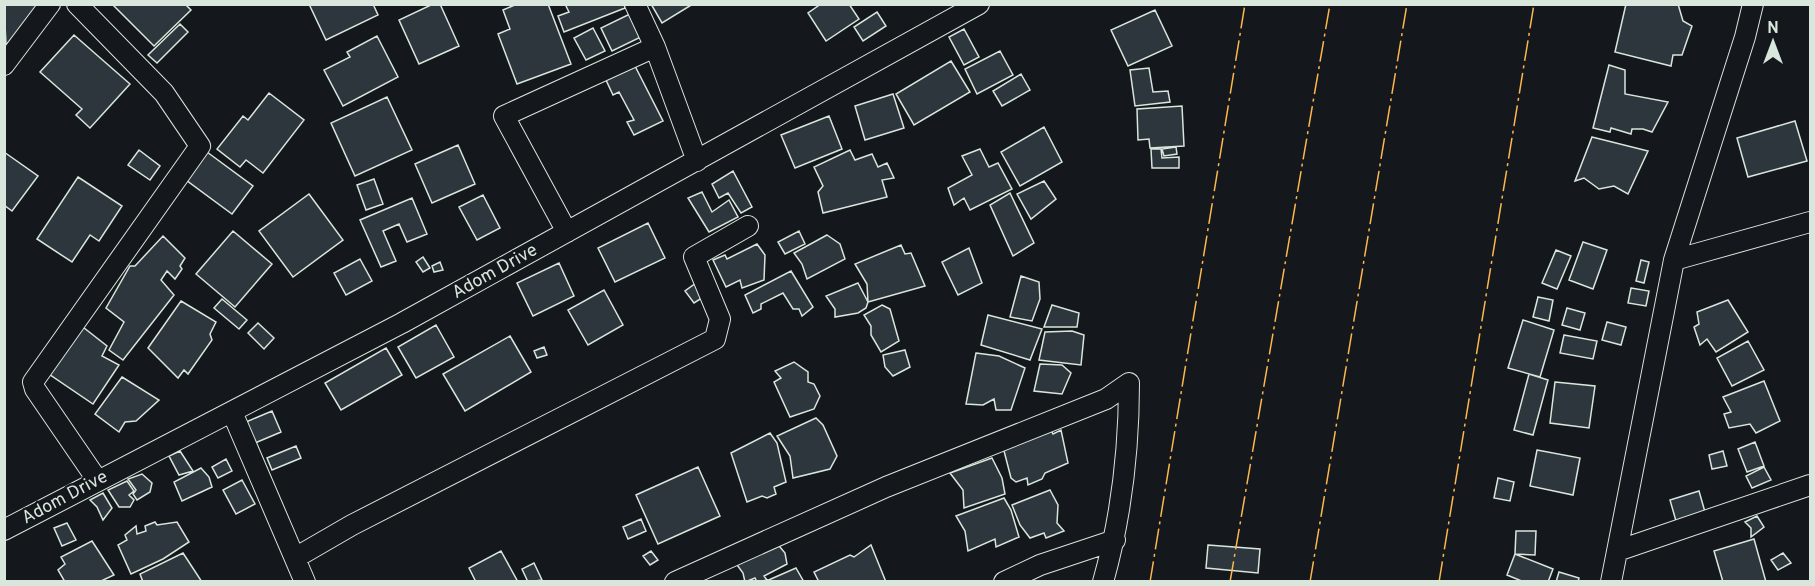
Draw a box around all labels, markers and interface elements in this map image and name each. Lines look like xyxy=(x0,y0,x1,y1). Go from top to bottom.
north arrow xyxy=(1743,12,1803,72)
text: N xyxy=(1767,19,1779,39)
street label: Adom Drive xyxy=(448,239,542,305)
street label: Adom Drive xyxy=(18,466,112,530)

